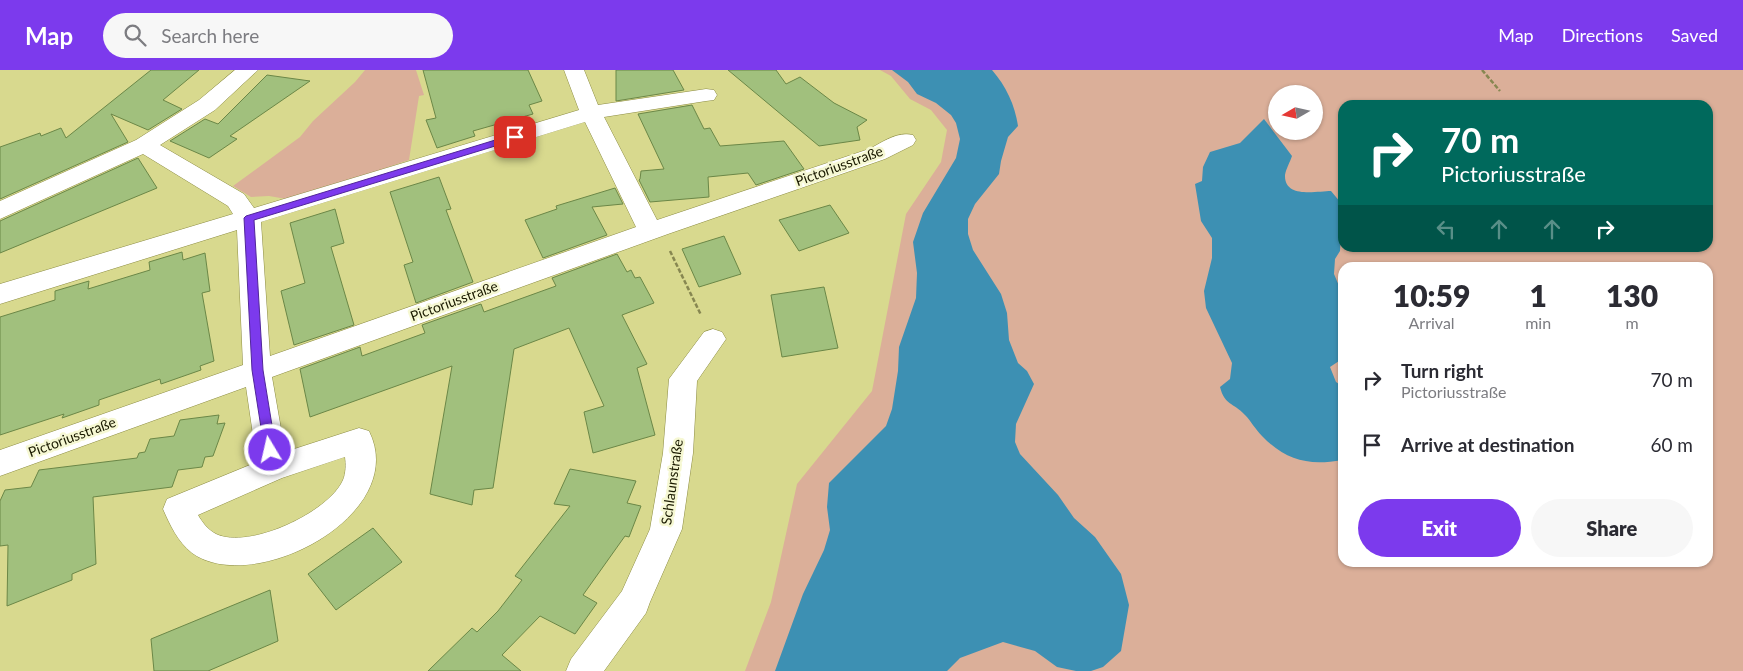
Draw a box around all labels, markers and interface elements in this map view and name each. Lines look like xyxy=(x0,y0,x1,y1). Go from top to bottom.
search box xyxy=(103,13,453,58)
text: Map xyxy=(25,21,73,50)
icon: search xyxy=(121,21,149,49)
text: Search here xyxy=(161,24,259,47)
text: Map xyxy=(1498,24,1534,46)
text: Directions xyxy=(1562,24,1643,46)
text: Saved xyxy=(1671,24,1718,46)
north arrow xyxy=(1268,85,1322,140)
map controls xyxy=(1268,85,1323,140)
pin xyxy=(494,116,536,158)
text: 70 m xyxy=(1441,118,1519,160)
icon: right xyxy=(1358,120,1423,185)
icon: arrive xyxy=(501,123,529,151)
street label: Pictoriusstraße xyxy=(793,142,885,189)
text: Pictoriusstraße xyxy=(1441,160,1586,187)
icon: left xyxy=(1432,215,1460,243)
icon: ahead xyxy=(1485,215,1513,243)
icon: ahead xyxy=(1538,215,1566,243)
icon: right xyxy=(1591,215,1619,243)
street label: Pictoriusstraße xyxy=(408,277,500,324)
text: 10:59 xyxy=(1393,277,1470,313)
text: 1 xyxy=(1529,277,1547,313)
text: 130 xyxy=(1606,277,1658,313)
text: Arrival xyxy=(1409,313,1455,332)
text: min xyxy=(1525,313,1551,332)
text: m xyxy=(1625,313,1639,332)
text: Turn right xyxy=(1401,359,1483,382)
icon: right xyxy=(1358,366,1386,394)
text: 70 m xyxy=(1650,368,1693,391)
text: Pictoriusstraße xyxy=(1401,382,1506,401)
street label: Pictoriusstraße xyxy=(26,413,118,460)
position arrow xyxy=(243,423,295,475)
icon: arrive xyxy=(1358,431,1386,459)
text: Arrive at destination xyxy=(1401,433,1574,456)
text: 60 m xyxy=(1650,433,1693,456)
street label: Schlaunstraße xyxy=(657,438,686,526)
button: Exit xyxy=(1358,499,1521,557)
button: Share xyxy=(1531,499,1693,557)

